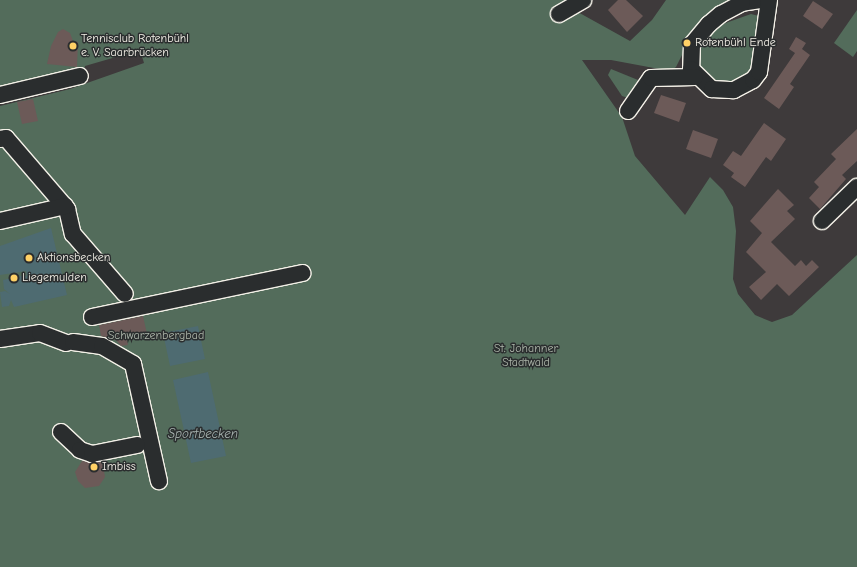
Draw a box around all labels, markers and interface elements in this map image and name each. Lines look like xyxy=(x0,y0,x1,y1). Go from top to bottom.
place label: Tennisclub Rotenbühl e. V. Saarbrücken xyxy=(81,32,189,60)
place label: Rotenbühl Ende xyxy=(695,36,776,50)
marker: Rotenbühl Ende xyxy=(682,38,692,48)
marker: Tennisclub Rotenbühl e. V. Saarbrücken xyxy=(68,41,78,51)
place label: Aktionsbecken xyxy=(37,251,110,265)
marker: Aktionsbecken xyxy=(24,253,34,263)
place label: Liegemulden xyxy=(22,271,87,285)
marker: Liegemulden xyxy=(9,273,19,283)
park label: Schwarzenbergbad xyxy=(108,329,204,343)
park label: St. Johanner Stadtwald xyxy=(494,342,558,370)
water label: Sportbecken xyxy=(168,426,238,442)
place label: Imbiss xyxy=(102,460,136,474)
marker: Imbiss xyxy=(89,462,99,472)

